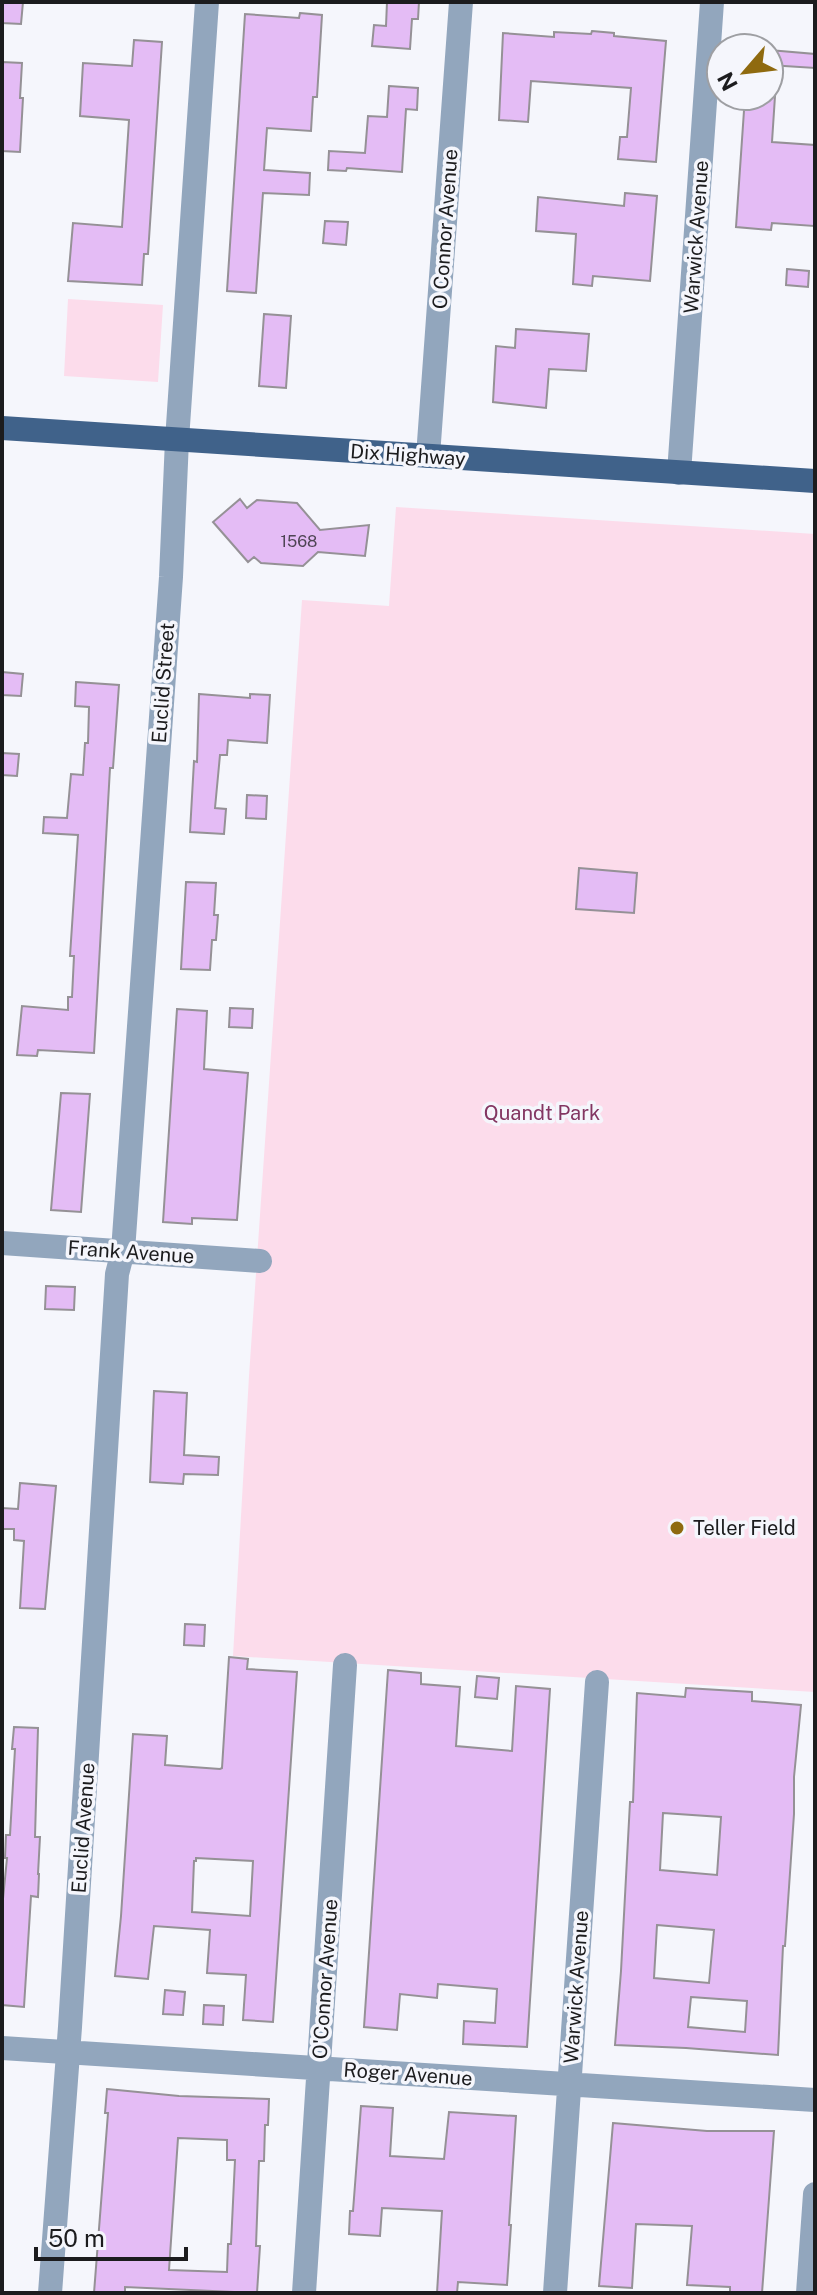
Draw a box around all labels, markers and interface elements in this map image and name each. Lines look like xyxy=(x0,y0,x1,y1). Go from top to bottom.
north arrow xyxy=(705,32,785,112)
text: N xyxy=(712,68,743,95)
street label: O Connor Avenue xyxy=(427,148,463,310)
street label: Warwick Avenue xyxy=(679,160,713,314)
street label: Dix Highway xyxy=(349,439,467,471)
house number: 1568 xyxy=(281,532,317,551)
street label: Euclid Street xyxy=(147,622,179,744)
park label: Quandt Park xyxy=(484,1101,600,1125)
street label: Frank Avenue xyxy=(67,1236,195,1268)
place label: Teller Field xyxy=(693,1516,796,1540)
marker: Teller Field xyxy=(668,1519,686,1537)
street label: Euclid Avenue xyxy=(66,1762,100,1894)
street label: O'Connor Avenue xyxy=(307,1898,343,2060)
street label: Warwick Avenue xyxy=(559,1910,593,2064)
street label: Roger Avenue xyxy=(343,2058,473,2090)
scale bar xyxy=(36,2211,186,2261)
text: 50 m xyxy=(48,2224,105,2252)

